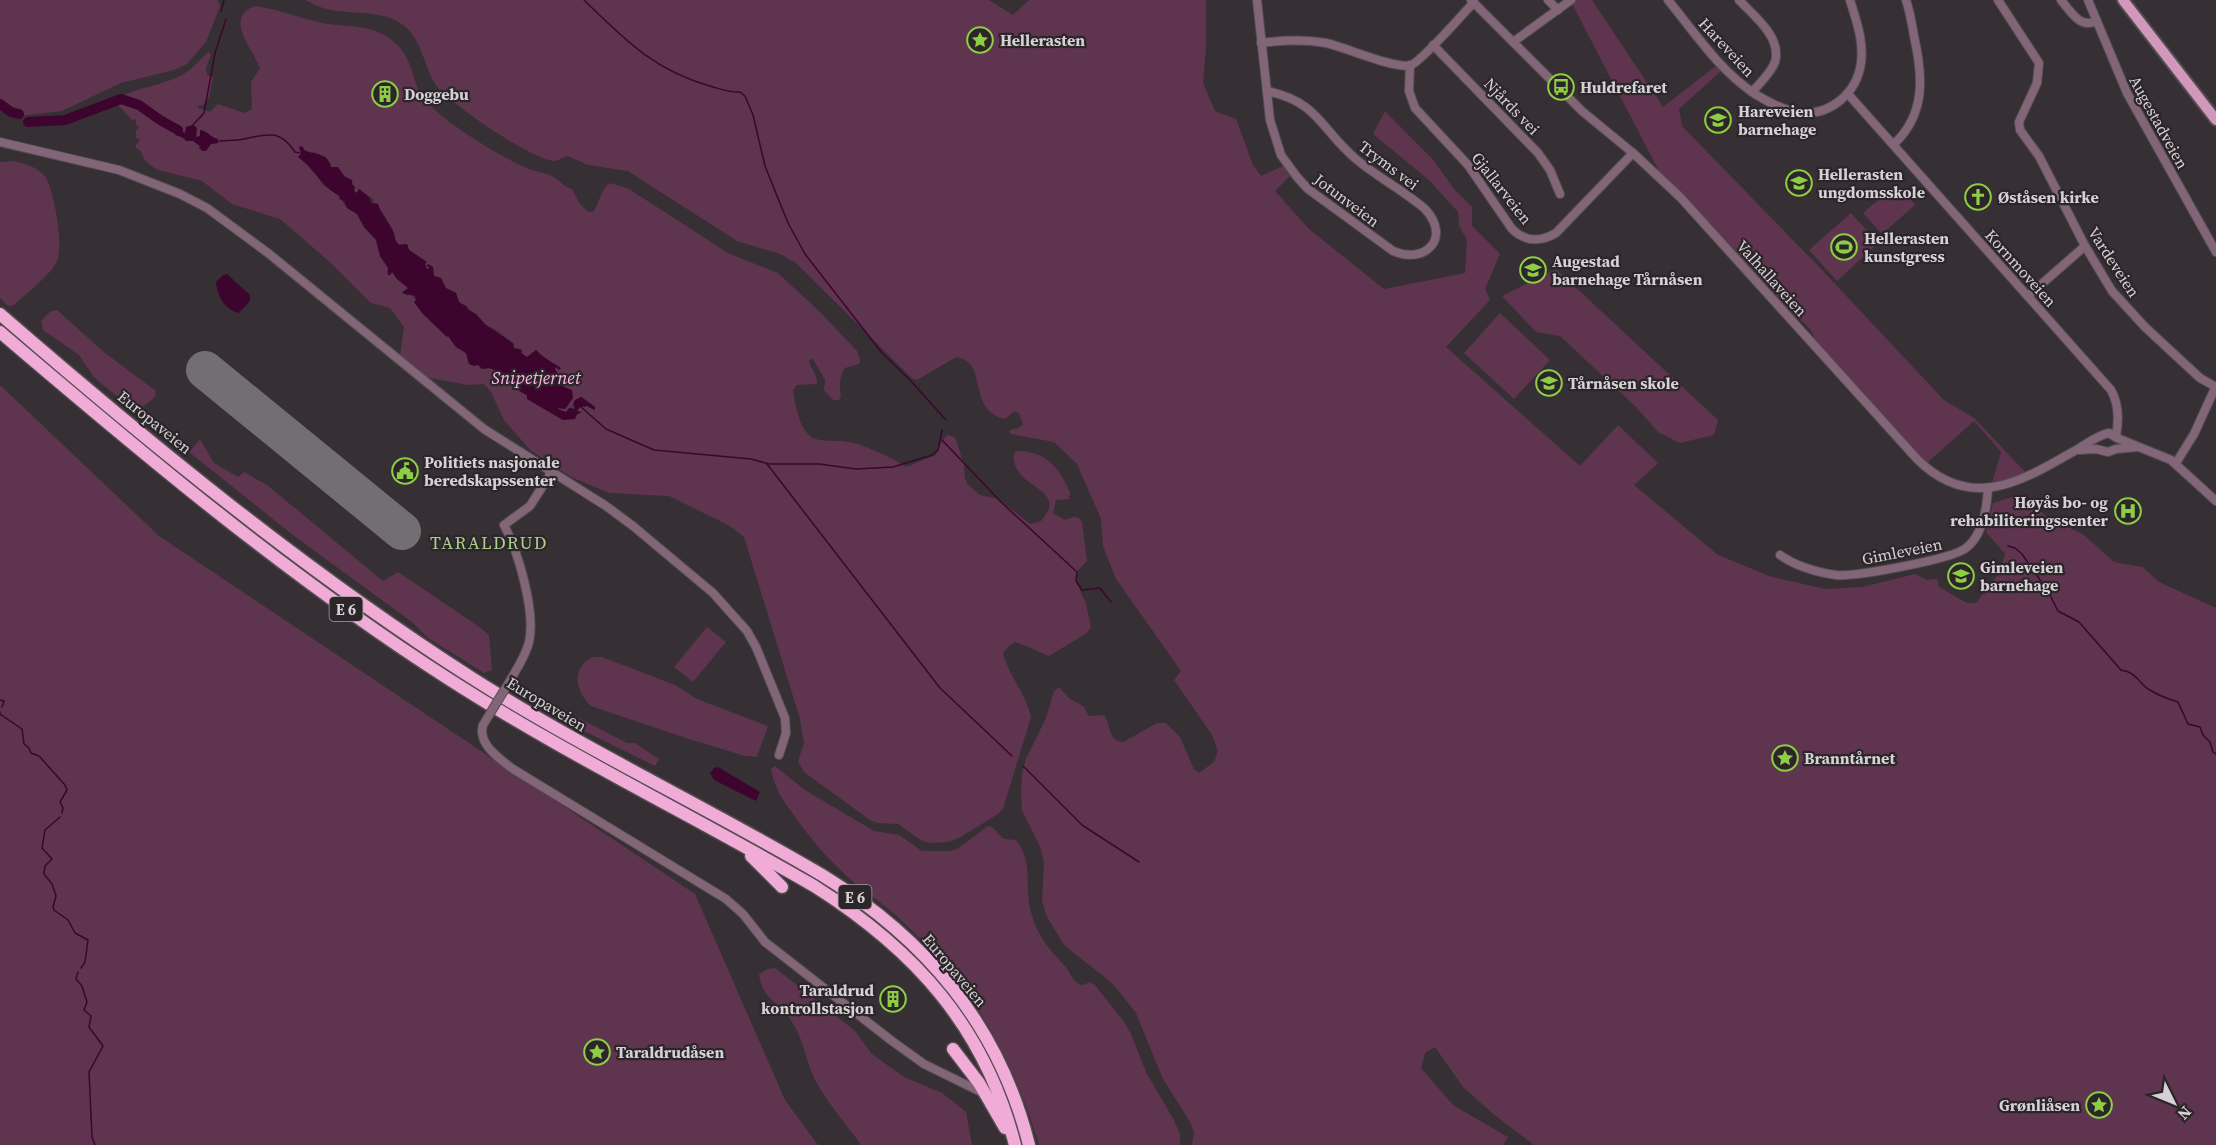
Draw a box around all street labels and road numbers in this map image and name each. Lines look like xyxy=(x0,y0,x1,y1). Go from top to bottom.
street label: Hareveien xyxy=(1694,13,1760,82)
street label: Augestadveien xyxy=(2124,71,2194,173)
street label: Njårds vei xyxy=(1479,73,1545,139)
street label: Tryms vei xyxy=(1354,135,1424,195)
street label: Gjallarveien xyxy=(1467,147,1537,229)
street label: Jotunveien xyxy=(1309,168,1384,232)
street label: Vardeveien xyxy=(2083,223,2145,302)
street label: Kornmoveien xyxy=(1980,224,2062,312)
street label: Valhallaveien xyxy=(1732,235,1812,321)
street label: Europaveien xyxy=(113,385,197,459)
street label: Gimleveien xyxy=(1860,532,1944,570)
road number: E 6 xyxy=(330,597,362,621)
street label: Europaveien xyxy=(503,671,591,737)
road number: E 6 xyxy=(838,885,872,909)
street label: Europaveien xyxy=(918,929,992,1012)

